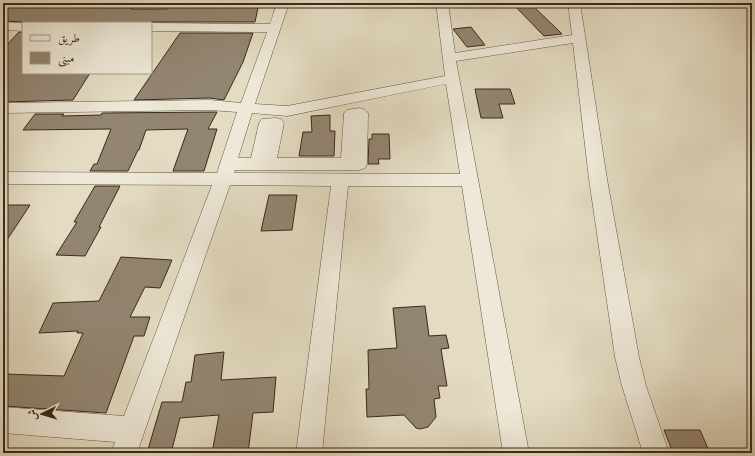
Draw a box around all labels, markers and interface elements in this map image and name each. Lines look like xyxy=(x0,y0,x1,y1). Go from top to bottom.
legend xyxy=(22,22,152,74)
text: طريق xyxy=(58,33,80,46)
text: مبنى xyxy=(58,53,74,67)
north arrow xyxy=(22,394,62,434)
text: ش xyxy=(28,409,39,421)

